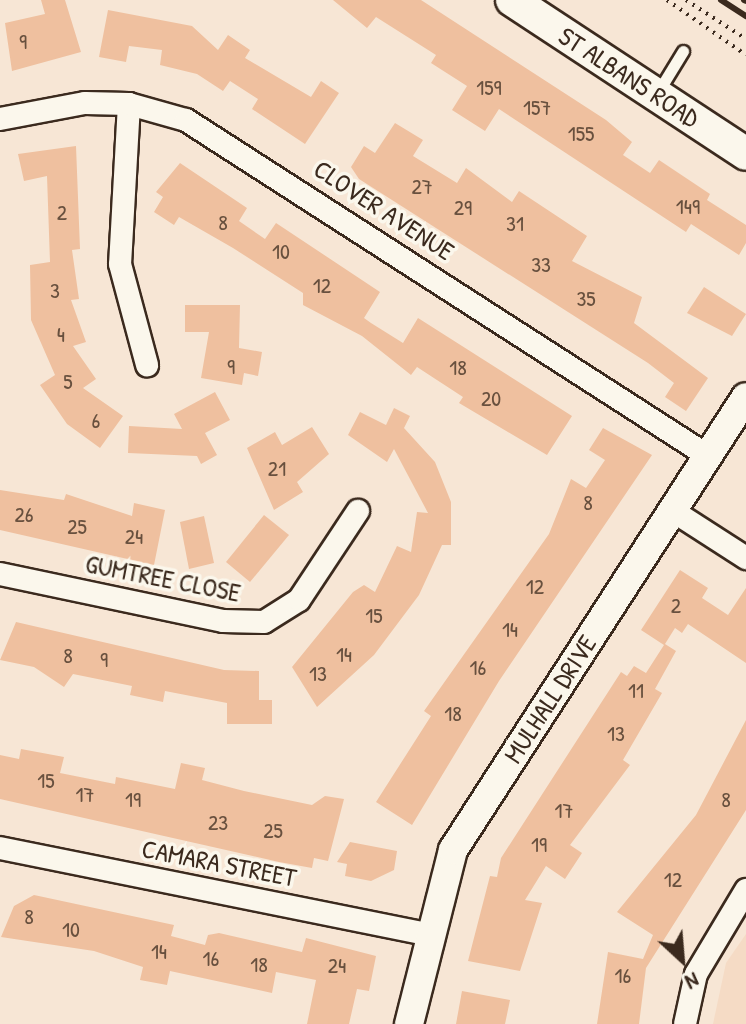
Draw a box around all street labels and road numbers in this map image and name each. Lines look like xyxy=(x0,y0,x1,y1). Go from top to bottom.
street label: ST ALBANS ROAD xyxy=(553,20,705,134)
street label: CLOVER AVENUE xyxy=(308,153,460,267)
street label: GUMTREE CLOSE xyxy=(83,548,243,608)
street label: MULHALL DRIVE xyxy=(497,629,603,769)
street label: CAMARA STREET xyxy=(139,833,299,893)

